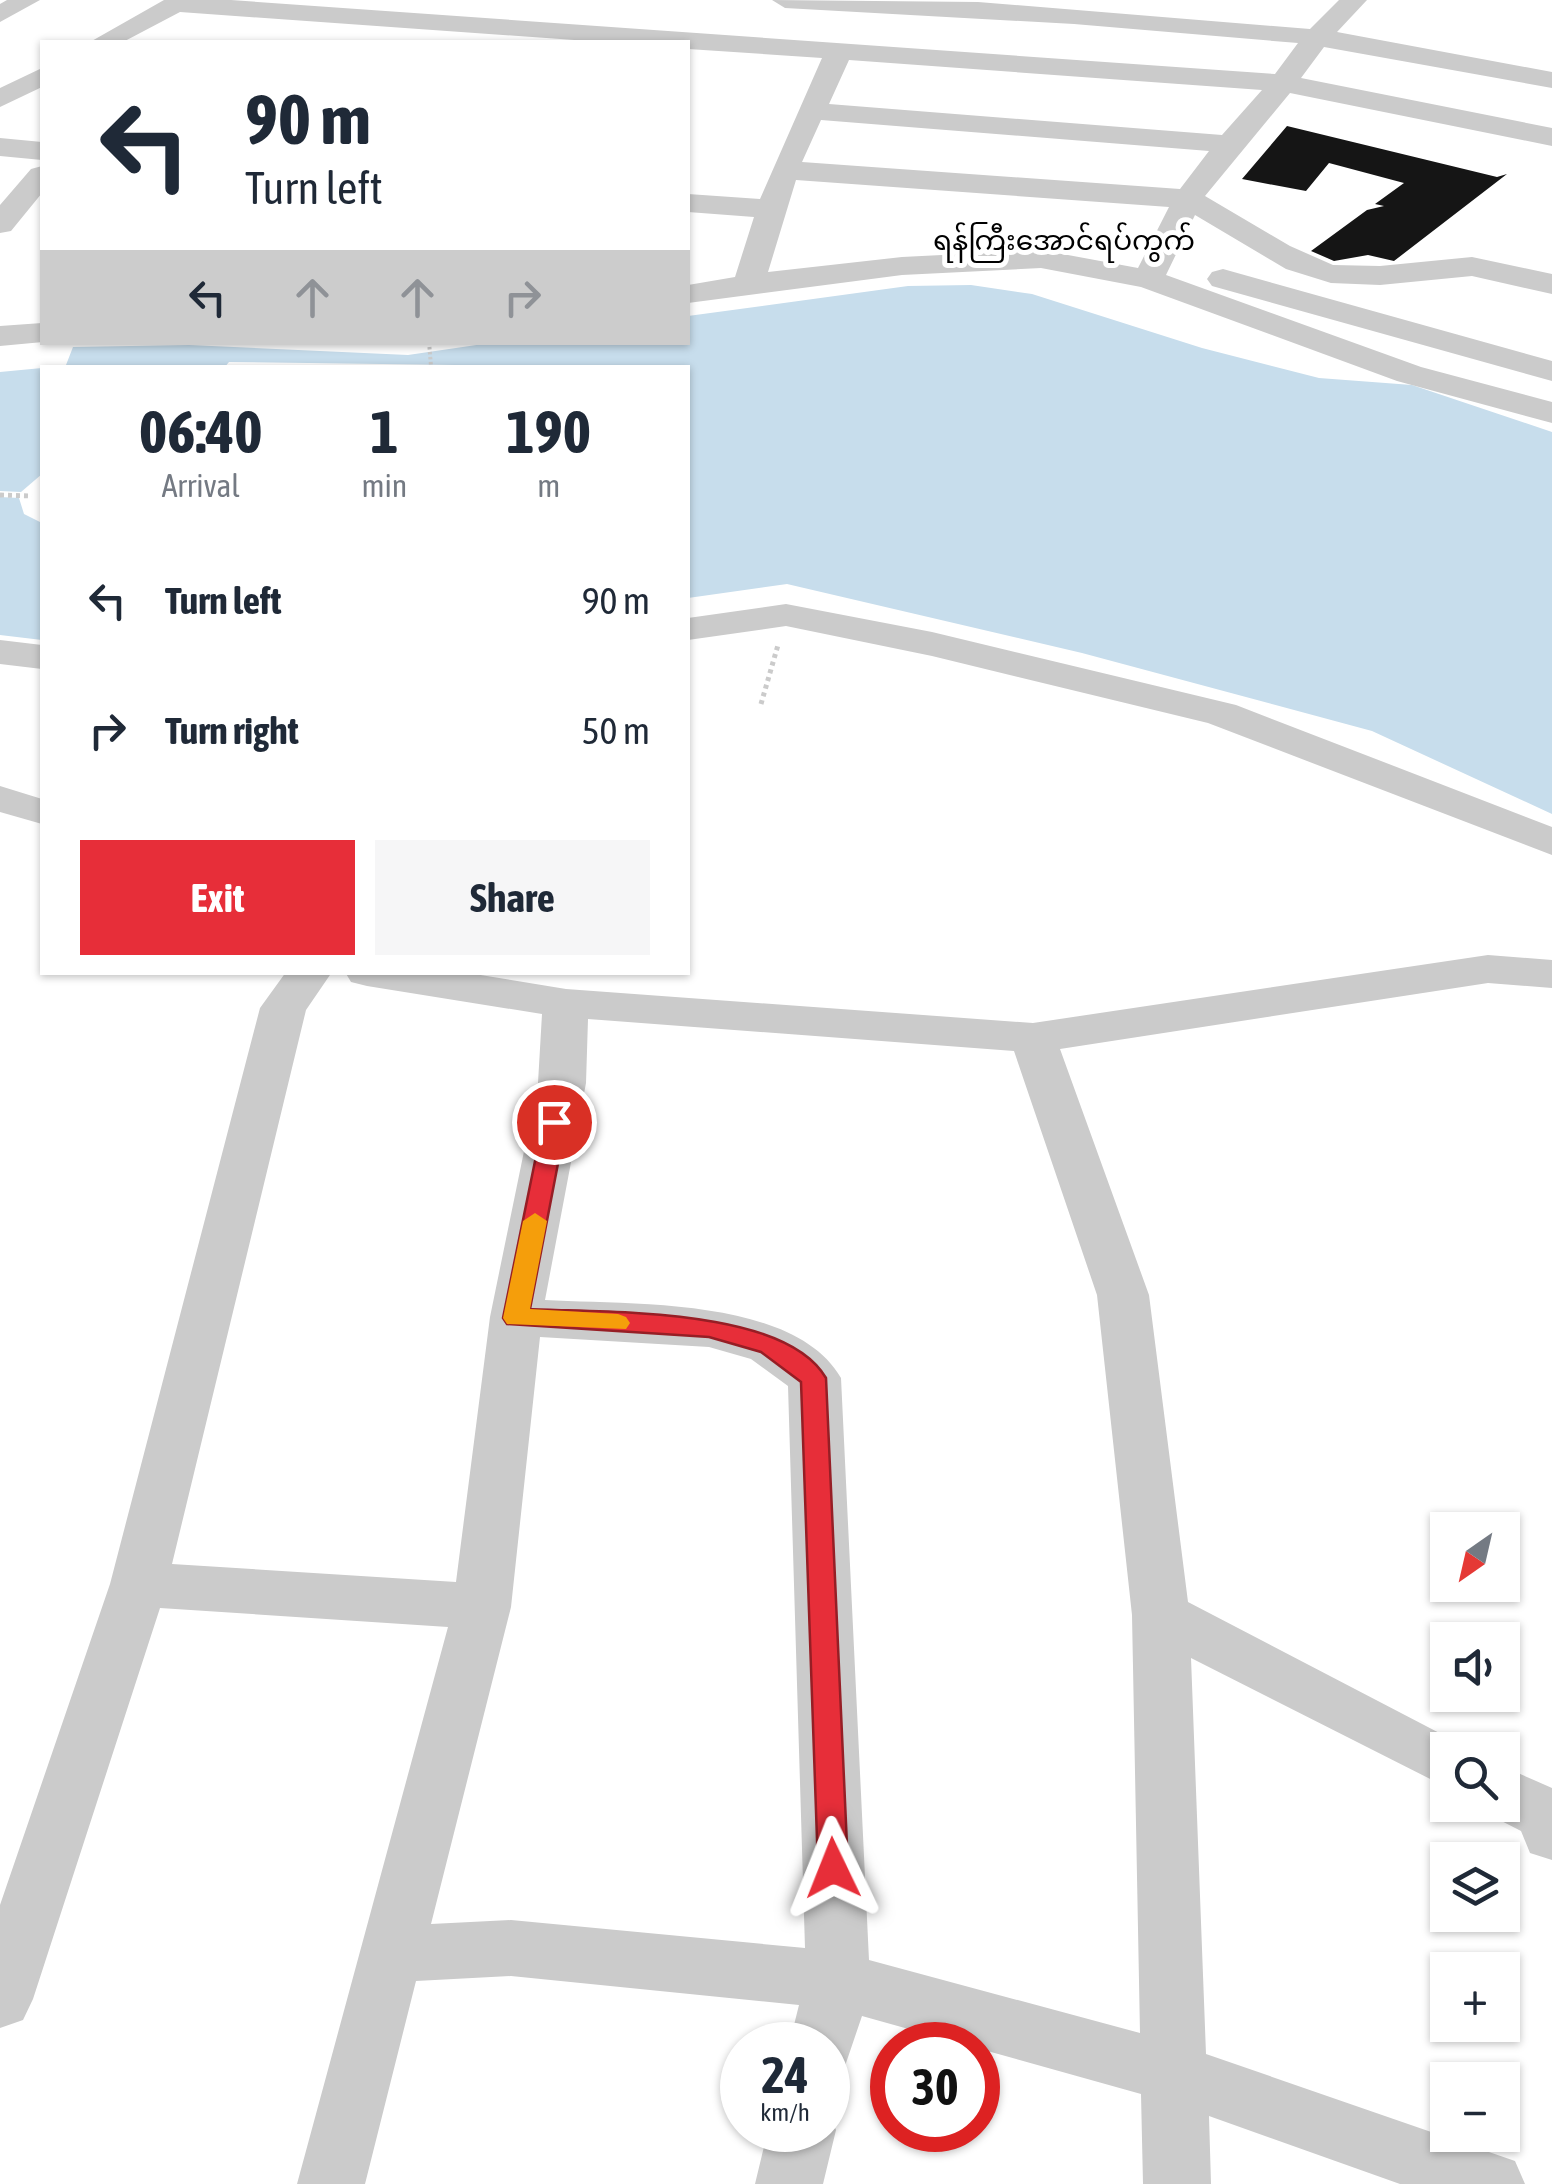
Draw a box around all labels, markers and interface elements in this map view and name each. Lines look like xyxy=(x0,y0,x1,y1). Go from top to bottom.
text: 90 m xyxy=(245,79,371,159)
icon: left xyxy=(80,80,210,210)
text: Turn left xyxy=(245,162,383,214)
district label: ရန်ကြီးအောင်ရပ်ကွက် xyxy=(933,222,1195,263)
icon: left xyxy=(180,270,235,325)
icon: ahead xyxy=(285,270,340,325)
icon: ahead xyxy=(390,270,445,325)
icon: right xyxy=(495,270,550,325)
text: 06:40 xyxy=(139,397,262,466)
text: 1 xyxy=(370,397,399,466)
text: 190 xyxy=(506,397,591,466)
text: Arrival xyxy=(162,467,240,504)
text: min xyxy=(361,467,407,504)
text: m xyxy=(537,467,560,504)
icon: left xyxy=(80,573,135,628)
text: Turn left xyxy=(165,579,281,622)
text: 90 m xyxy=(582,579,650,622)
icon: right xyxy=(80,703,135,758)
text: Turn right xyxy=(165,709,299,752)
text: 50 m xyxy=(582,709,650,752)
button: Exit xyxy=(80,840,355,955)
button: Share xyxy=(375,840,650,955)
pin xyxy=(512,1080,597,1165)
icon: arrive xyxy=(527,1095,582,1150)
north arrow xyxy=(1430,1512,1520,1602)
map controls xyxy=(1430,1512,1520,2152)
button: sound xyxy=(1430,1622,1520,1712)
button: search xyxy=(1430,1732,1520,1822)
position arrow xyxy=(781,1816,885,1920)
button: layers xyxy=(1430,1842,1520,1932)
button: + xyxy=(1430,1952,1520,2042)
speed limit sign: 30 xyxy=(870,2022,1000,2152)
text: 24 xyxy=(761,2046,808,2104)
button: − xyxy=(1430,2062,1520,2152)
text: km/h xyxy=(760,2098,810,2126)

